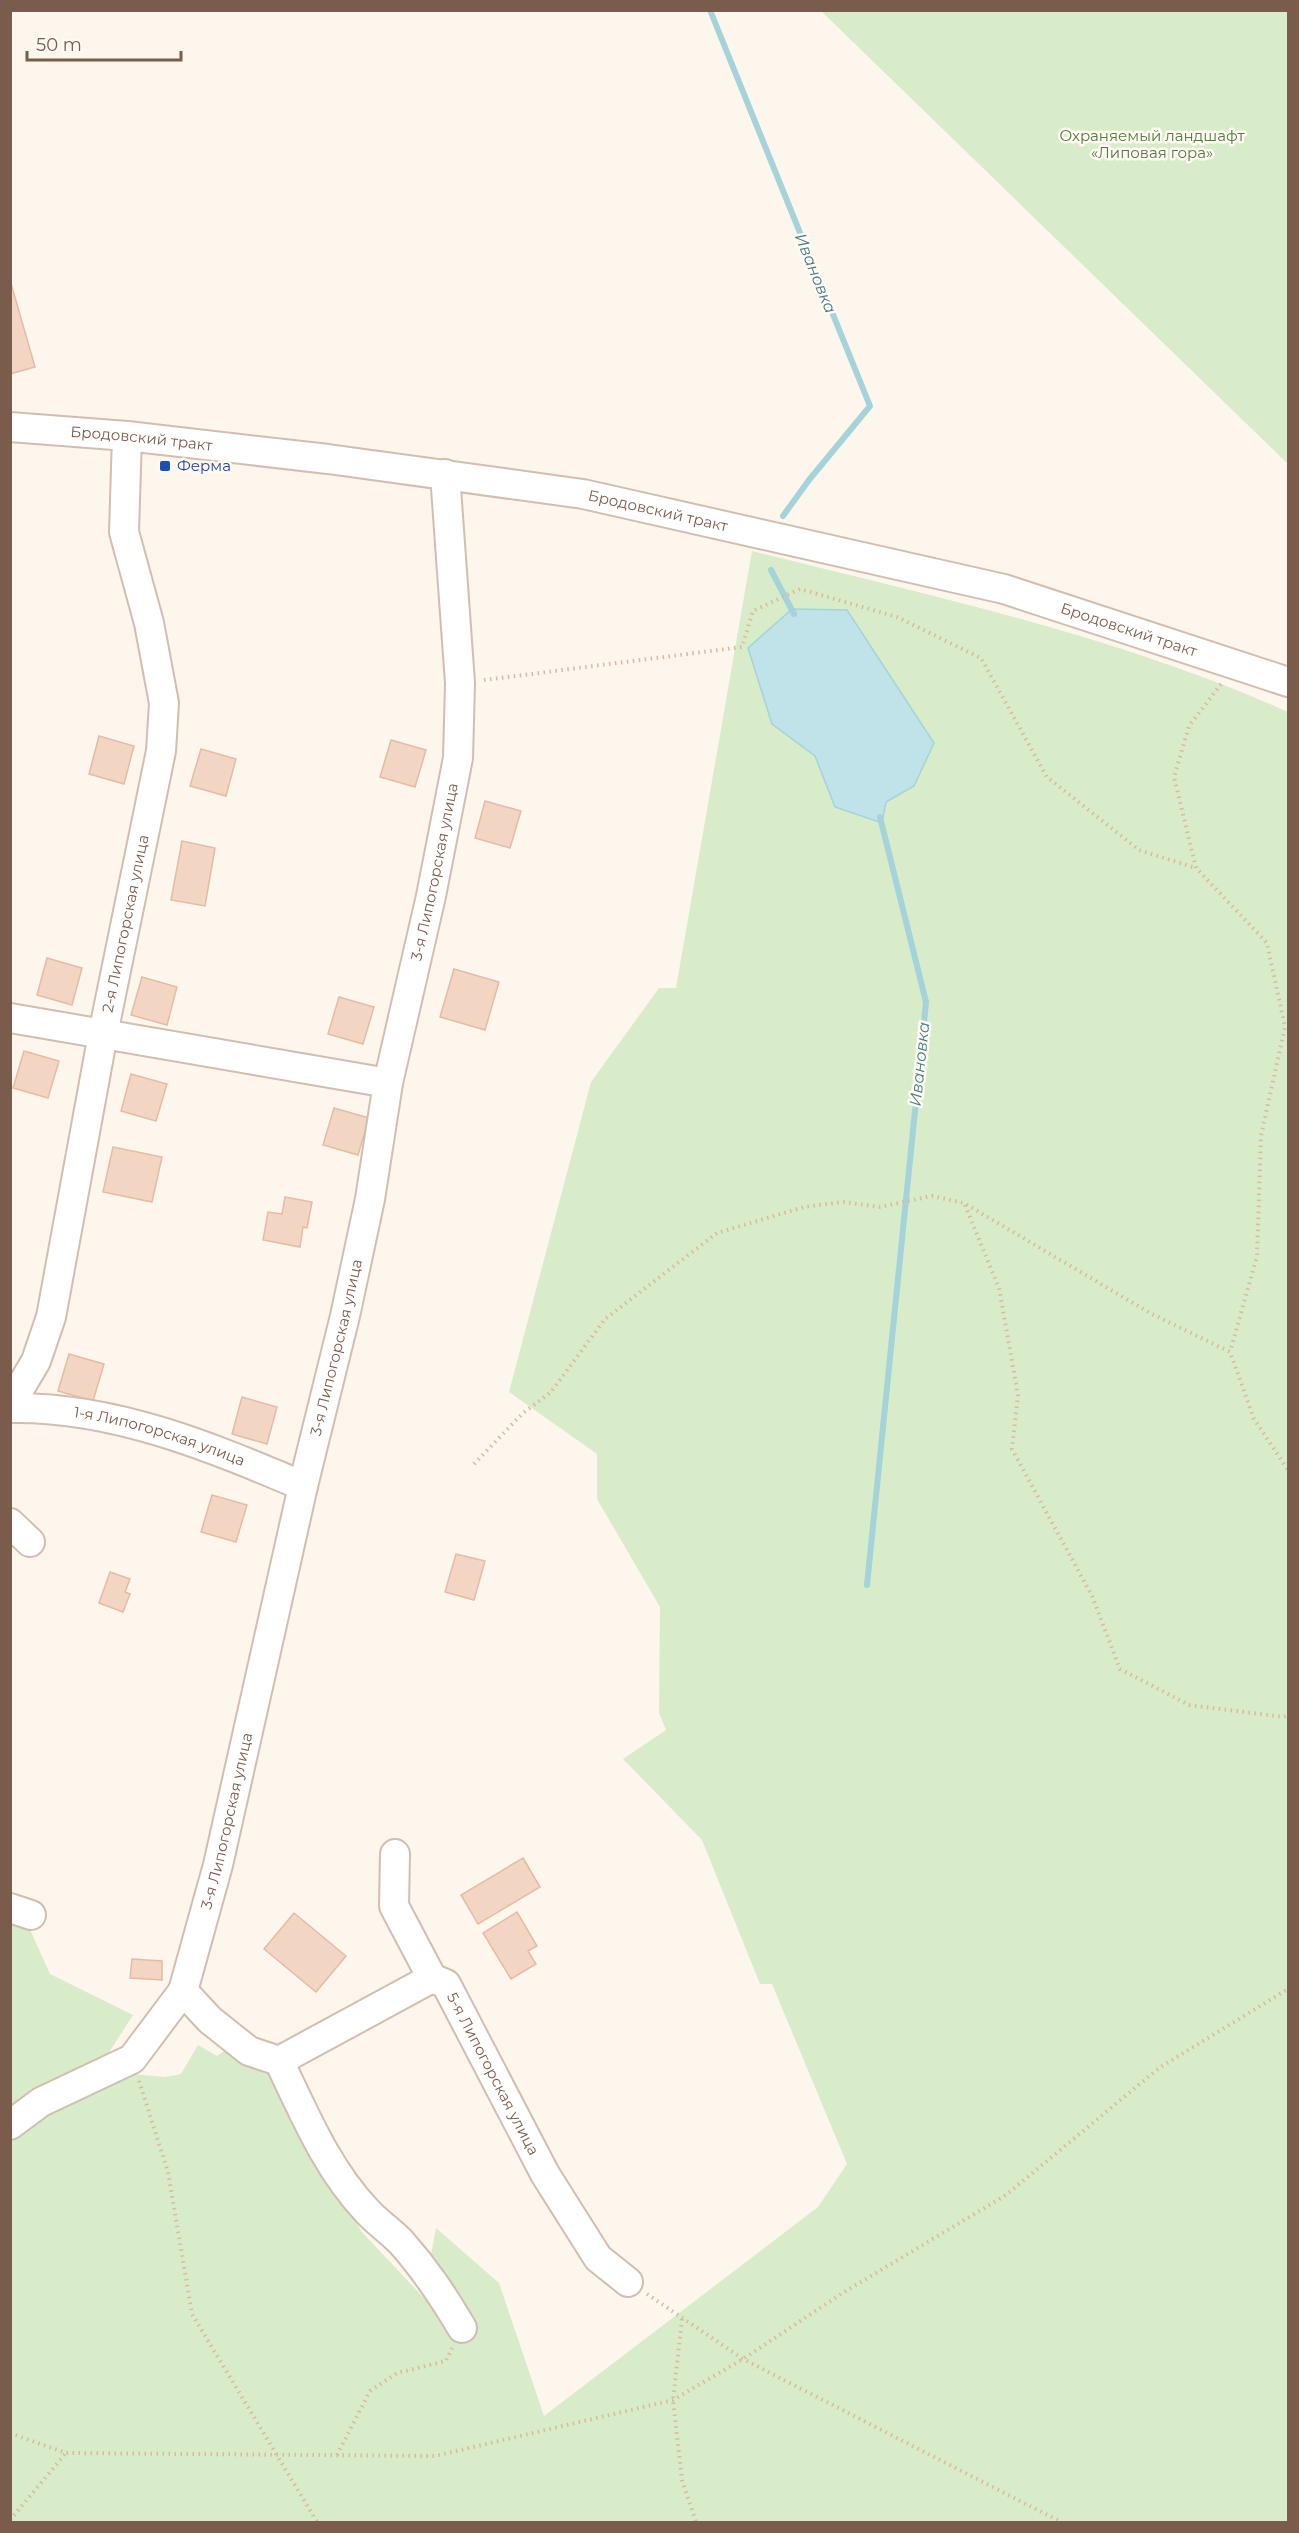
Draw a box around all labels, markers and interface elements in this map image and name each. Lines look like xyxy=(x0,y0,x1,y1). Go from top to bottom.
scale bar xyxy=(27,24,182,62)
text: 50 m xyxy=(36,34,82,56)
park label: Охраняемый ландшафт «Липовая гора» xyxy=(1059,126,1245,162)
water label: Ивановка xyxy=(791,230,840,316)
street label: Бродовский тракт xyxy=(70,422,214,455)
place label: Ферма xyxy=(177,456,231,475)
marker: Ферма xyxy=(158,459,172,473)
street label: Бродовский тракт xyxy=(586,485,731,536)
street label: Бродовский тракт xyxy=(1058,598,1201,661)
street label: 3-я Липогорская улица xyxy=(406,781,462,962)
street label: 2-я Липогорская улица xyxy=(98,833,153,1014)
water label: Ивановка xyxy=(906,1021,933,1107)
street label: 3-я Липогорская улица xyxy=(306,1257,366,1438)
street label: 1-я Липогорская улица xyxy=(73,1402,248,1470)
street label: 3-я Липогорская улица xyxy=(196,1731,256,1911)
street label: 5-я Липогорская улица xyxy=(443,1989,544,2158)

